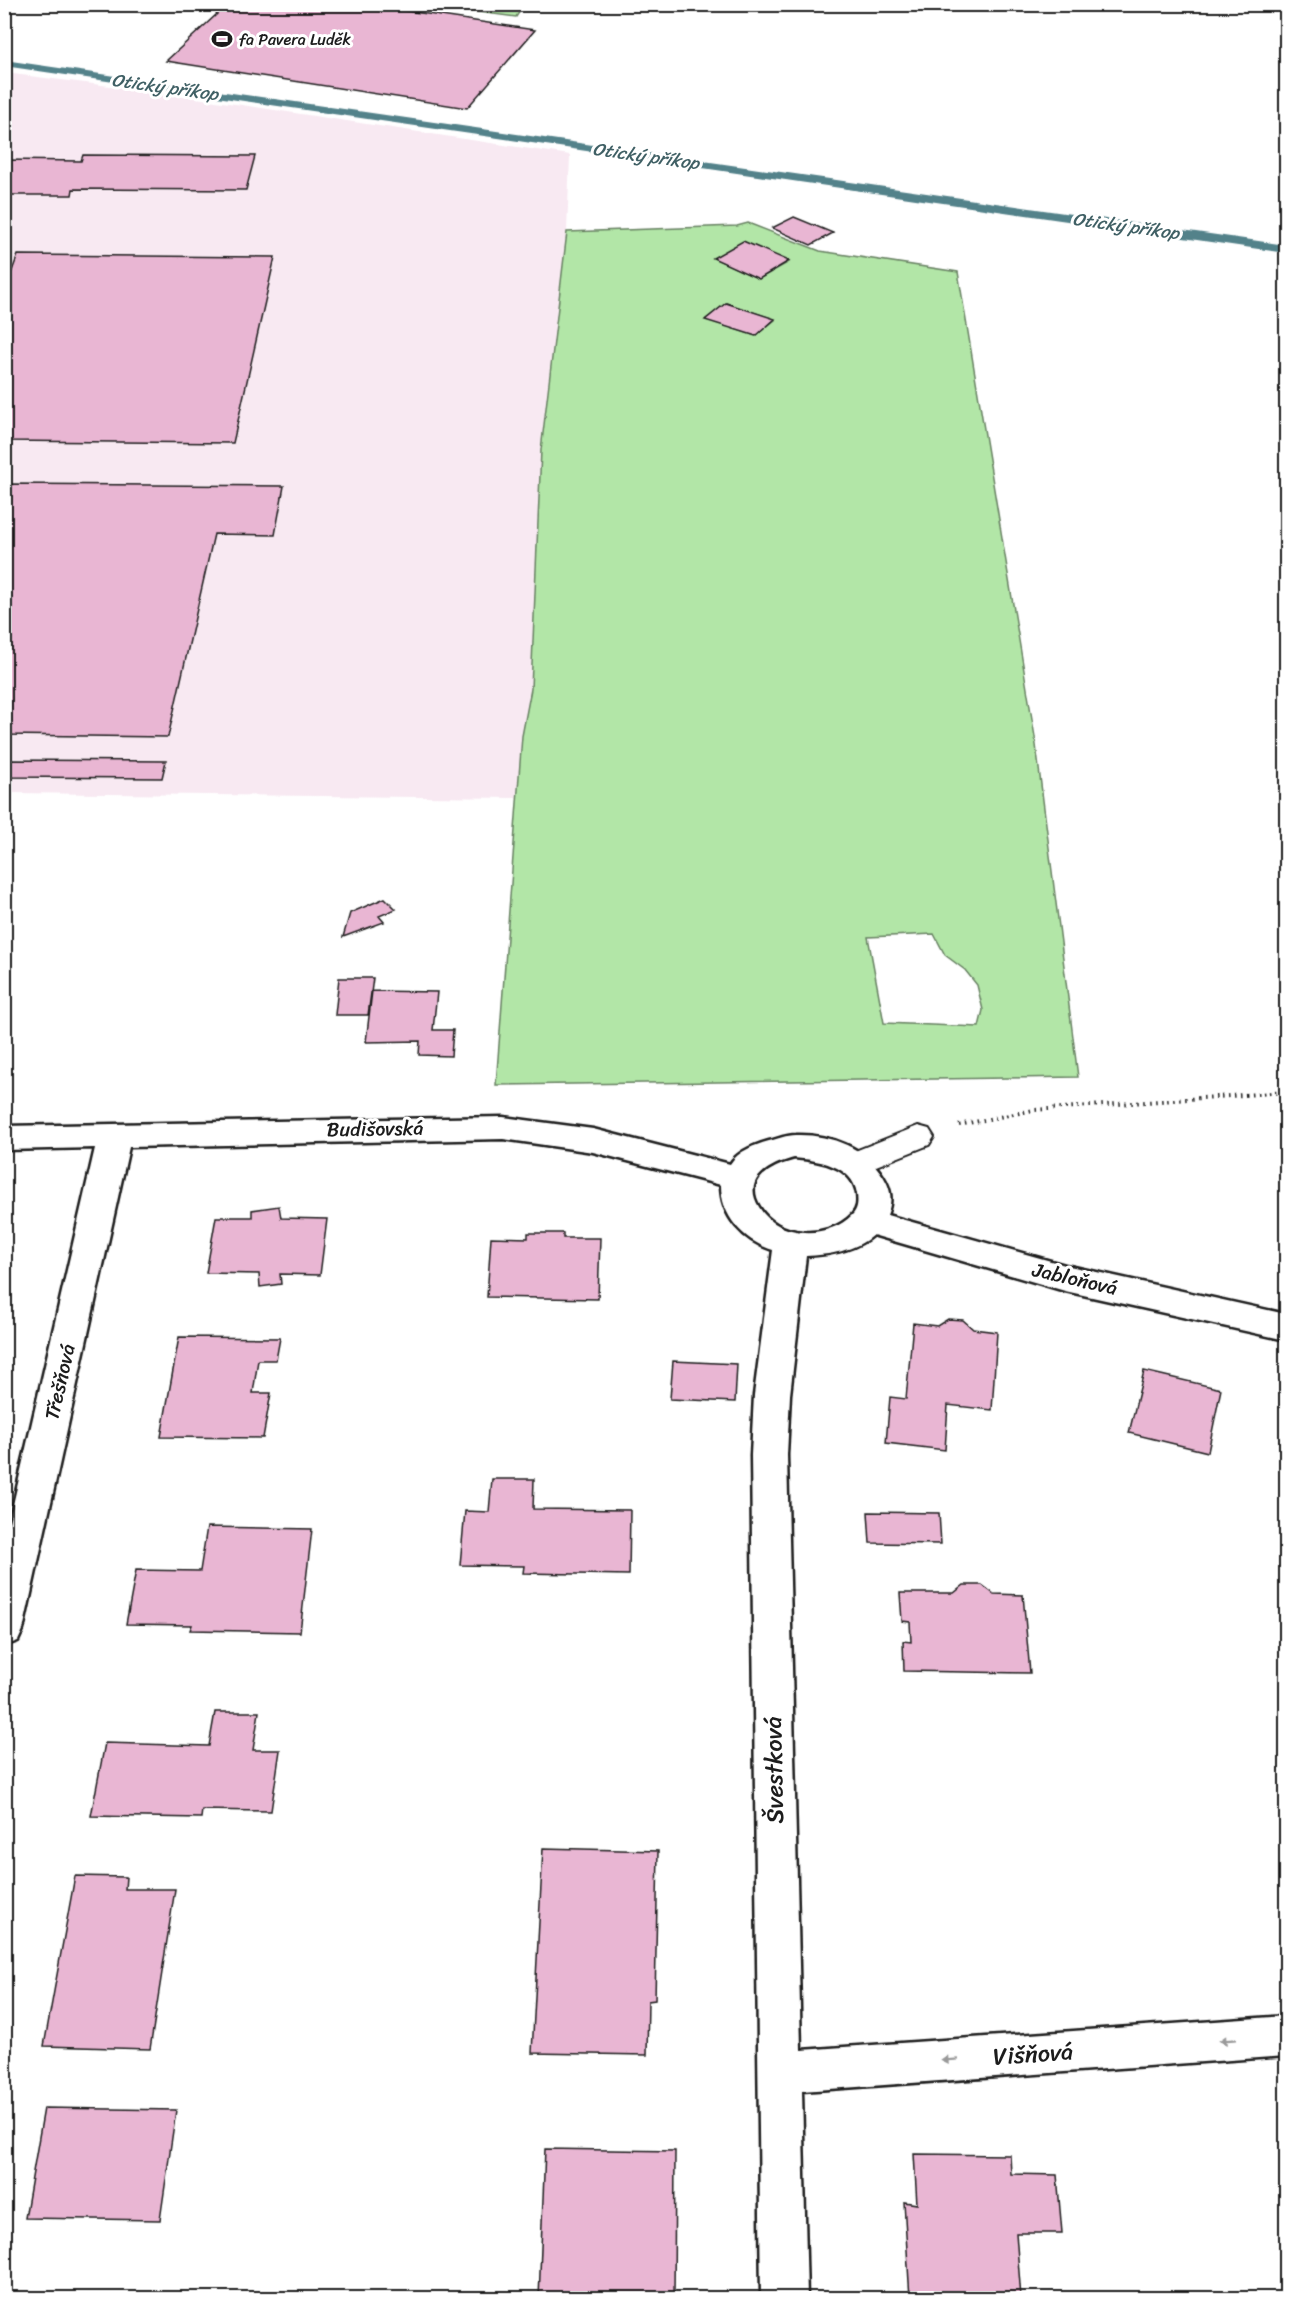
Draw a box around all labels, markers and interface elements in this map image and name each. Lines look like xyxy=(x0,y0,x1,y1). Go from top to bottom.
place label: fa Pavera Luděk xyxy=(239,25,352,54)
sports icon: fa Pavera Luděk xyxy=(210,27,234,51)
water label: Otický příkop xyxy=(110,64,222,111)
water label: Otický příkop xyxy=(591,133,703,180)
water label: Otický příkop xyxy=(1071,203,1183,250)
street label: Budišovská xyxy=(326,1111,424,1147)
street label: Jabloňová xyxy=(1028,1252,1121,1306)
street label: Třešňová xyxy=(34,1340,86,1424)
street label: Švestková xyxy=(752,1716,796,1824)
street label: Višňová xyxy=(992,2030,1074,2078)
one-way arrow xyxy=(1219,2035,1238,2045)
one-way arrow xyxy=(940,2056,959,2065)

